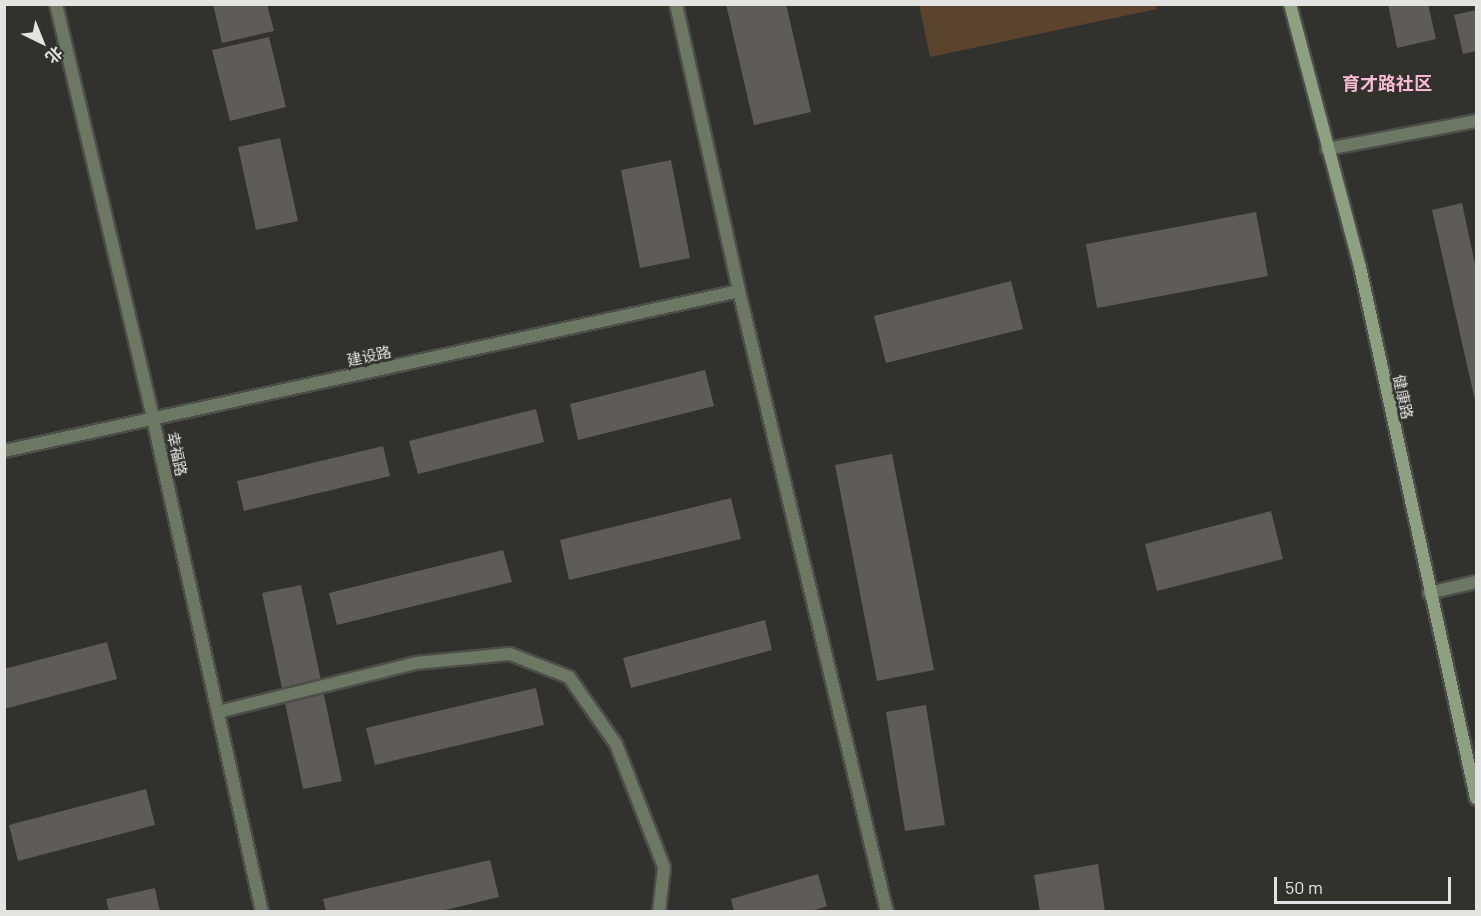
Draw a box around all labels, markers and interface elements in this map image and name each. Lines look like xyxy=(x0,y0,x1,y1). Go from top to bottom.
north arrow xyxy=(12,12,72,72)
text: 北 xyxy=(42,43,67,68)
district label: 育才路社区 xyxy=(1342,72,1432,94)
street label: 建设路 xyxy=(345,343,393,369)
street label: 健康路 xyxy=(1390,373,1416,421)
street label: 幸福路 xyxy=(164,430,190,478)
scale bar xyxy=(1277,865,1454,903)
text: 50 m xyxy=(1285,876,1323,898)

